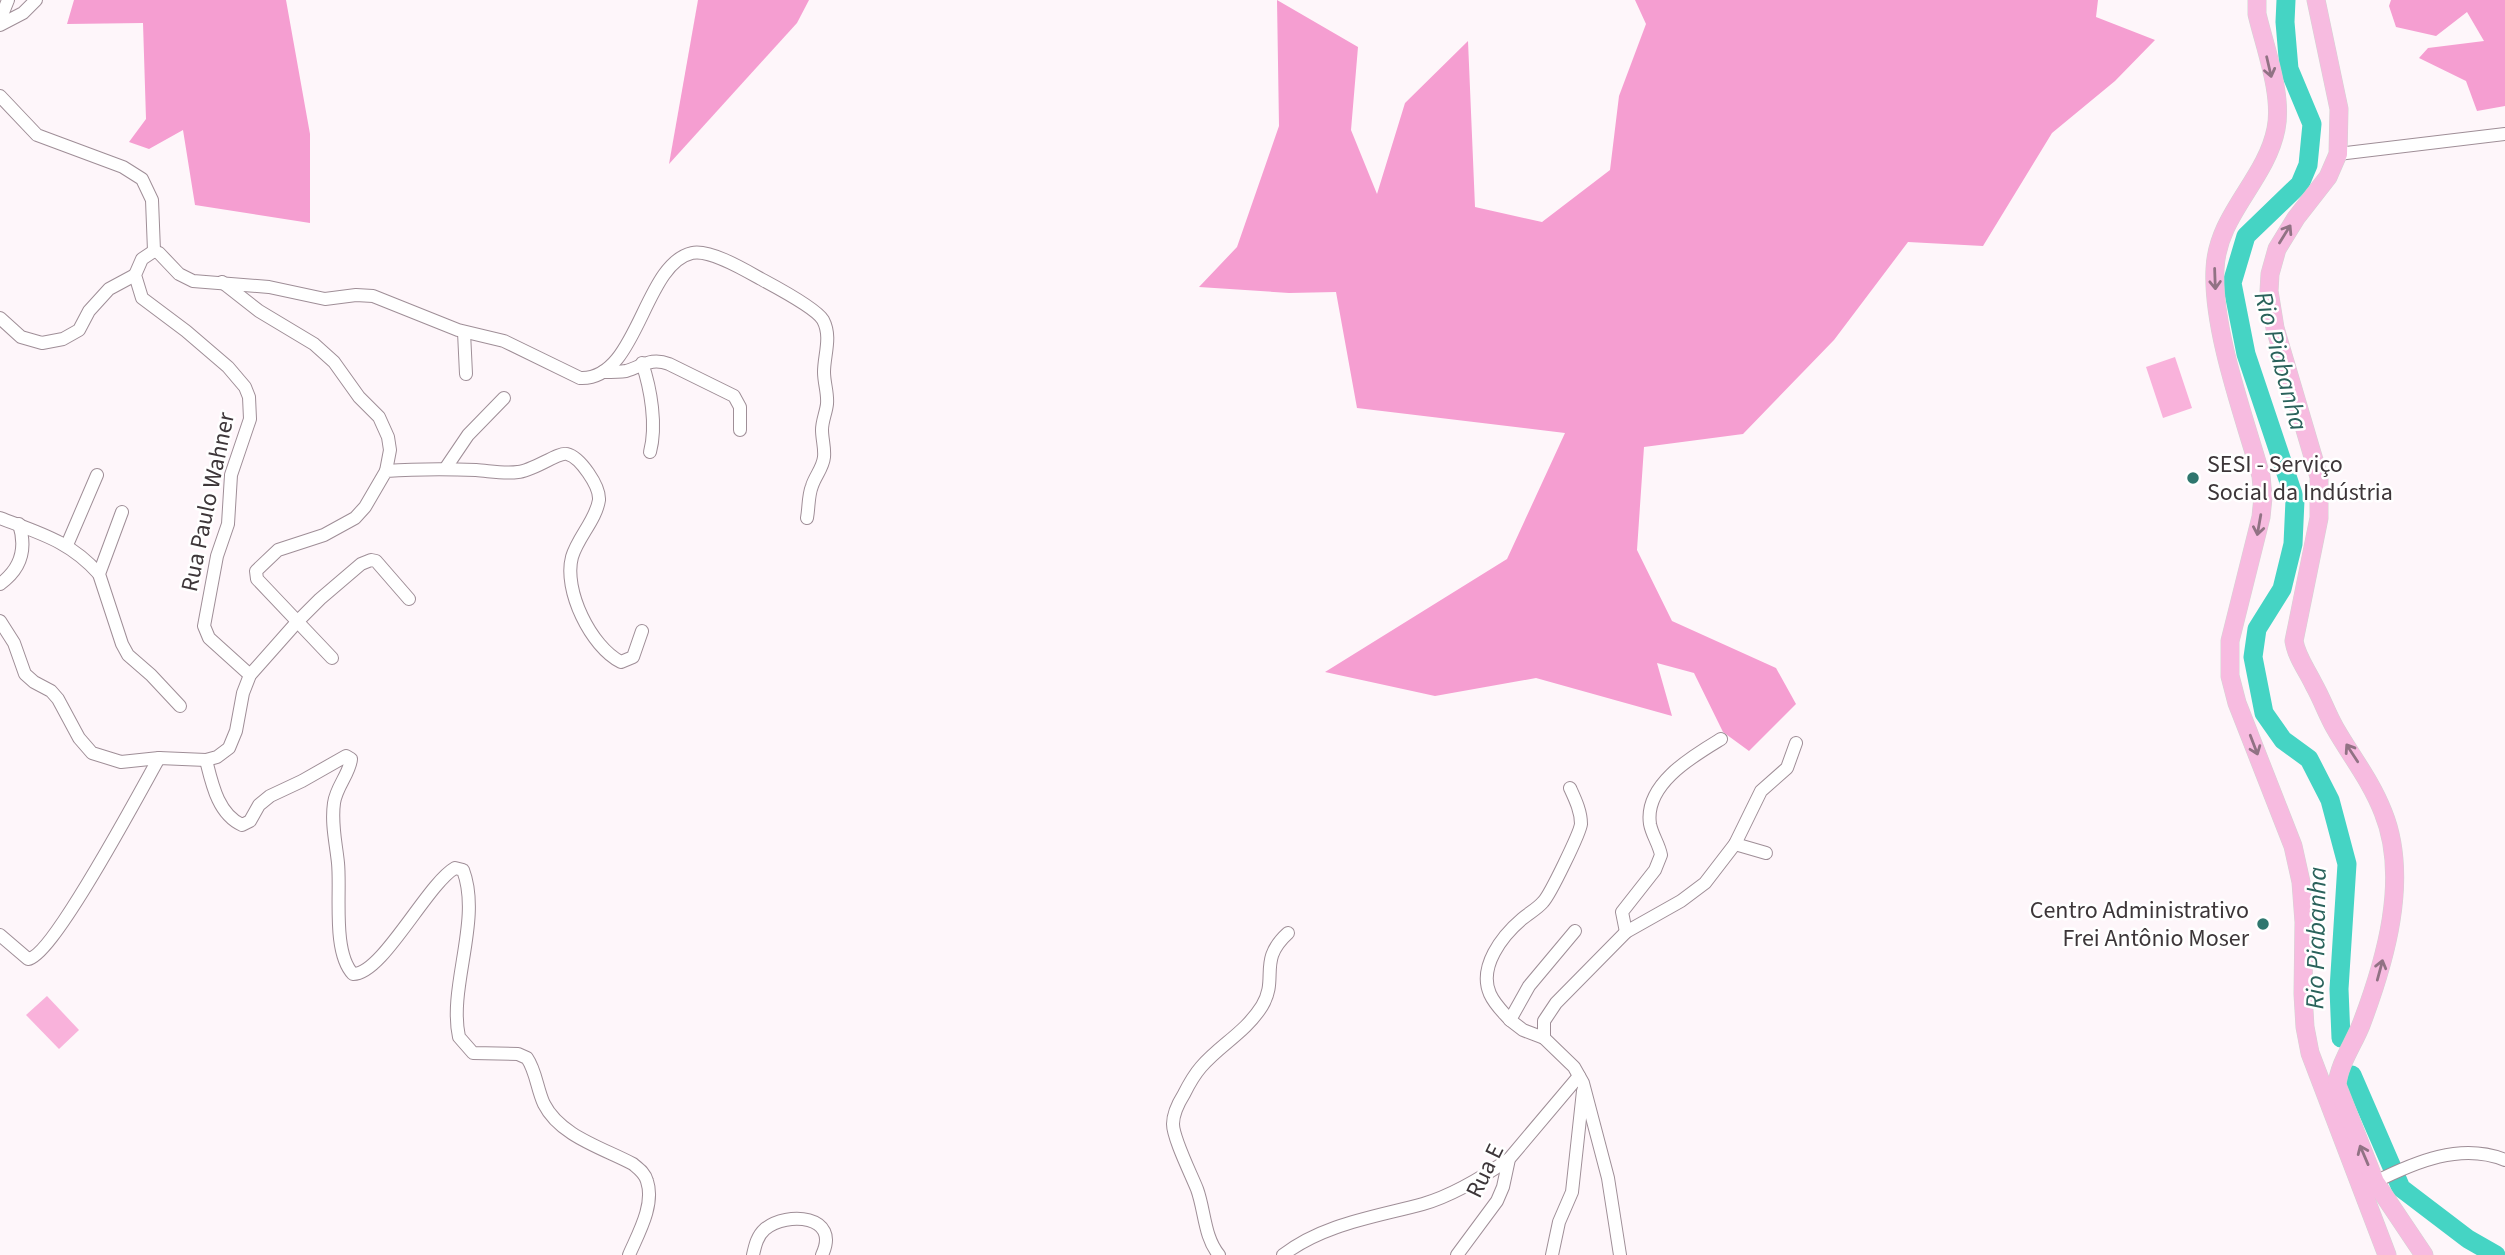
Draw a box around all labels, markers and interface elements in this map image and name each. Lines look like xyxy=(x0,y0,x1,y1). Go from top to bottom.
one-way arrow xyxy=(2263,55,2277,78)
one-way arrow xyxy=(2279,225,2293,245)
one-way arrow xyxy=(2209,267,2222,290)
water label: Rio Piabanha xyxy=(2245,287,2317,435)
street label: Rua Paulo Wahner xyxy=(172,409,244,595)
place label: SESI - Serviço Social da Indústria xyxy=(2207,447,2393,510)
marker: SESI - Serviço Social da Indústria xyxy=(2185,470,2201,486)
one-way arrow xyxy=(2252,513,2266,536)
one-way arrow xyxy=(2248,734,2261,755)
one-way arrow xyxy=(2344,744,2359,763)
water label: Rio Piabanha xyxy=(2296,866,2336,1010)
place label: Centro Administrativo Frei Antônio Moser xyxy=(2030,893,2250,956)
marker: Centro Administrativo Frei Antônio Moser xyxy=(2255,916,2271,932)
one-way arrow xyxy=(2374,959,2387,981)
street label: Rua E xyxy=(1457,1138,1513,1204)
one-way arrow xyxy=(2356,1145,2369,1166)

